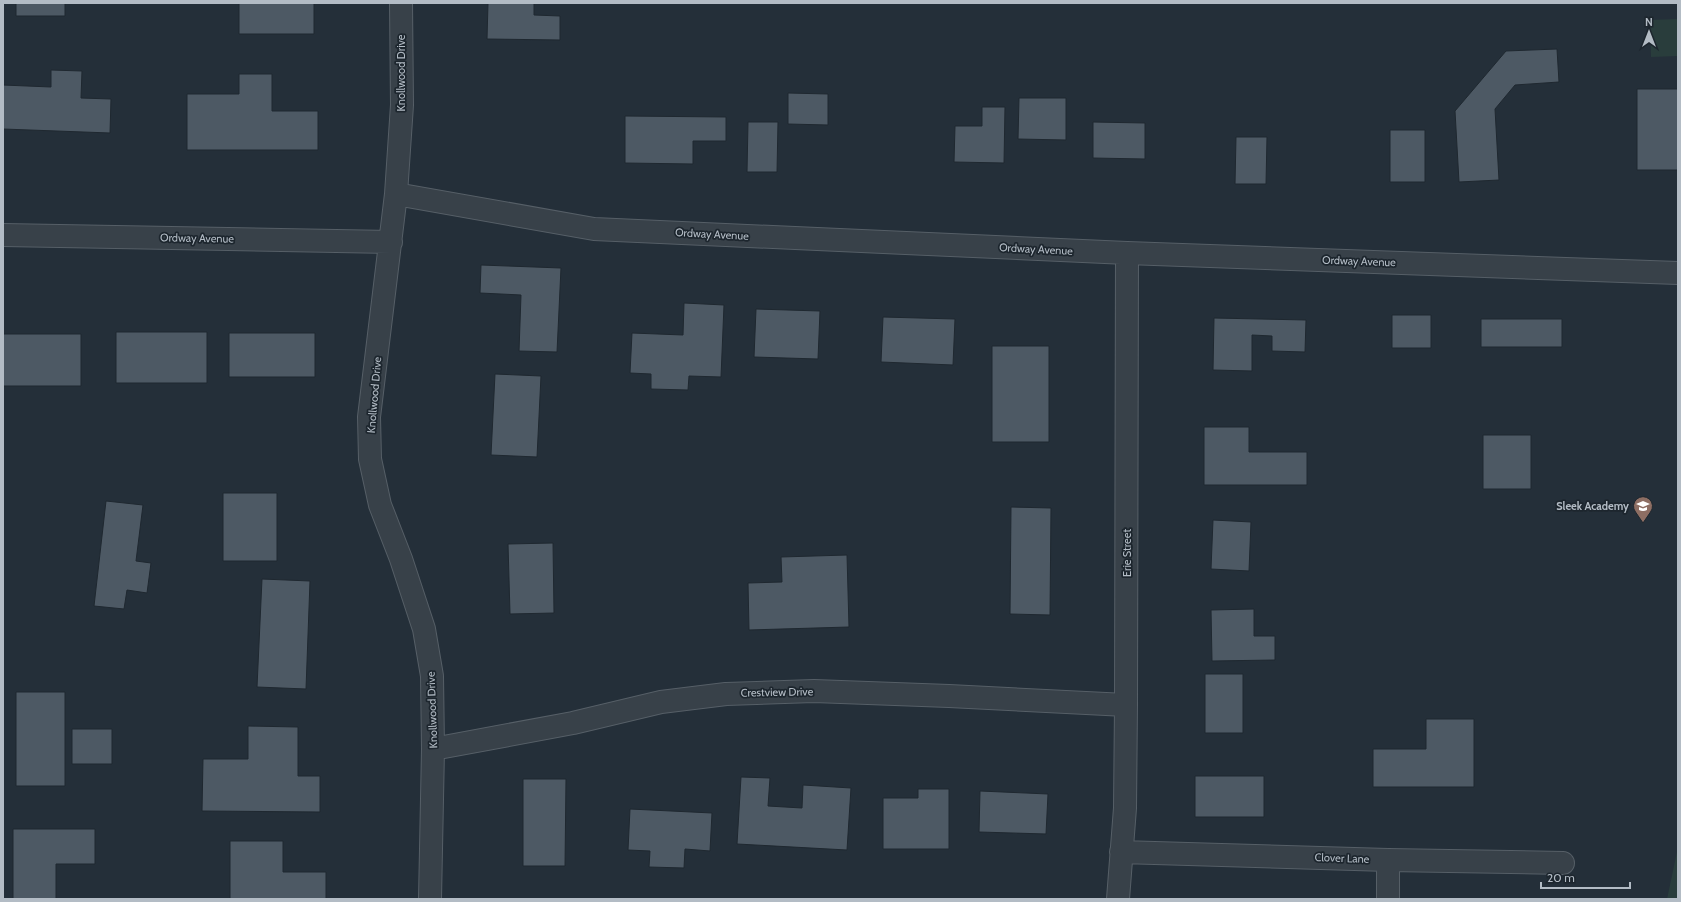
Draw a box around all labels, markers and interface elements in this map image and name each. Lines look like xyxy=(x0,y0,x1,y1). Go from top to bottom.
north arrow xyxy=(1629,12,1669,52)
text: N xyxy=(1645,15,1653,29)
street label: Knollwood Drive xyxy=(394,34,408,111)
street label: Ordway Avenue xyxy=(675,225,750,243)
street label: Ordway Avenue xyxy=(160,230,234,246)
street label: Ordway Avenue xyxy=(999,240,1074,258)
street label: Ordway Avenue xyxy=(1322,253,1396,269)
street label: Knollwood Drive xyxy=(364,356,384,434)
school or university icon: Sleek Academy xyxy=(1632,495,1654,523)
place label: Sleek Academy xyxy=(1556,499,1629,513)
street label: Erie Street xyxy=(1120,529,1134,577)
street label: Knollwood Drive xyxy=(424,671,440,749)
street label: Crestview Drive xyxy=(741,684,814,700)
street label: Clover Lane xyxy=(1314,850,1370,866)
scale bar xyxy=(1541,864,1630,890)
text: 20 m xyxy=(1547,870,1575,885)

